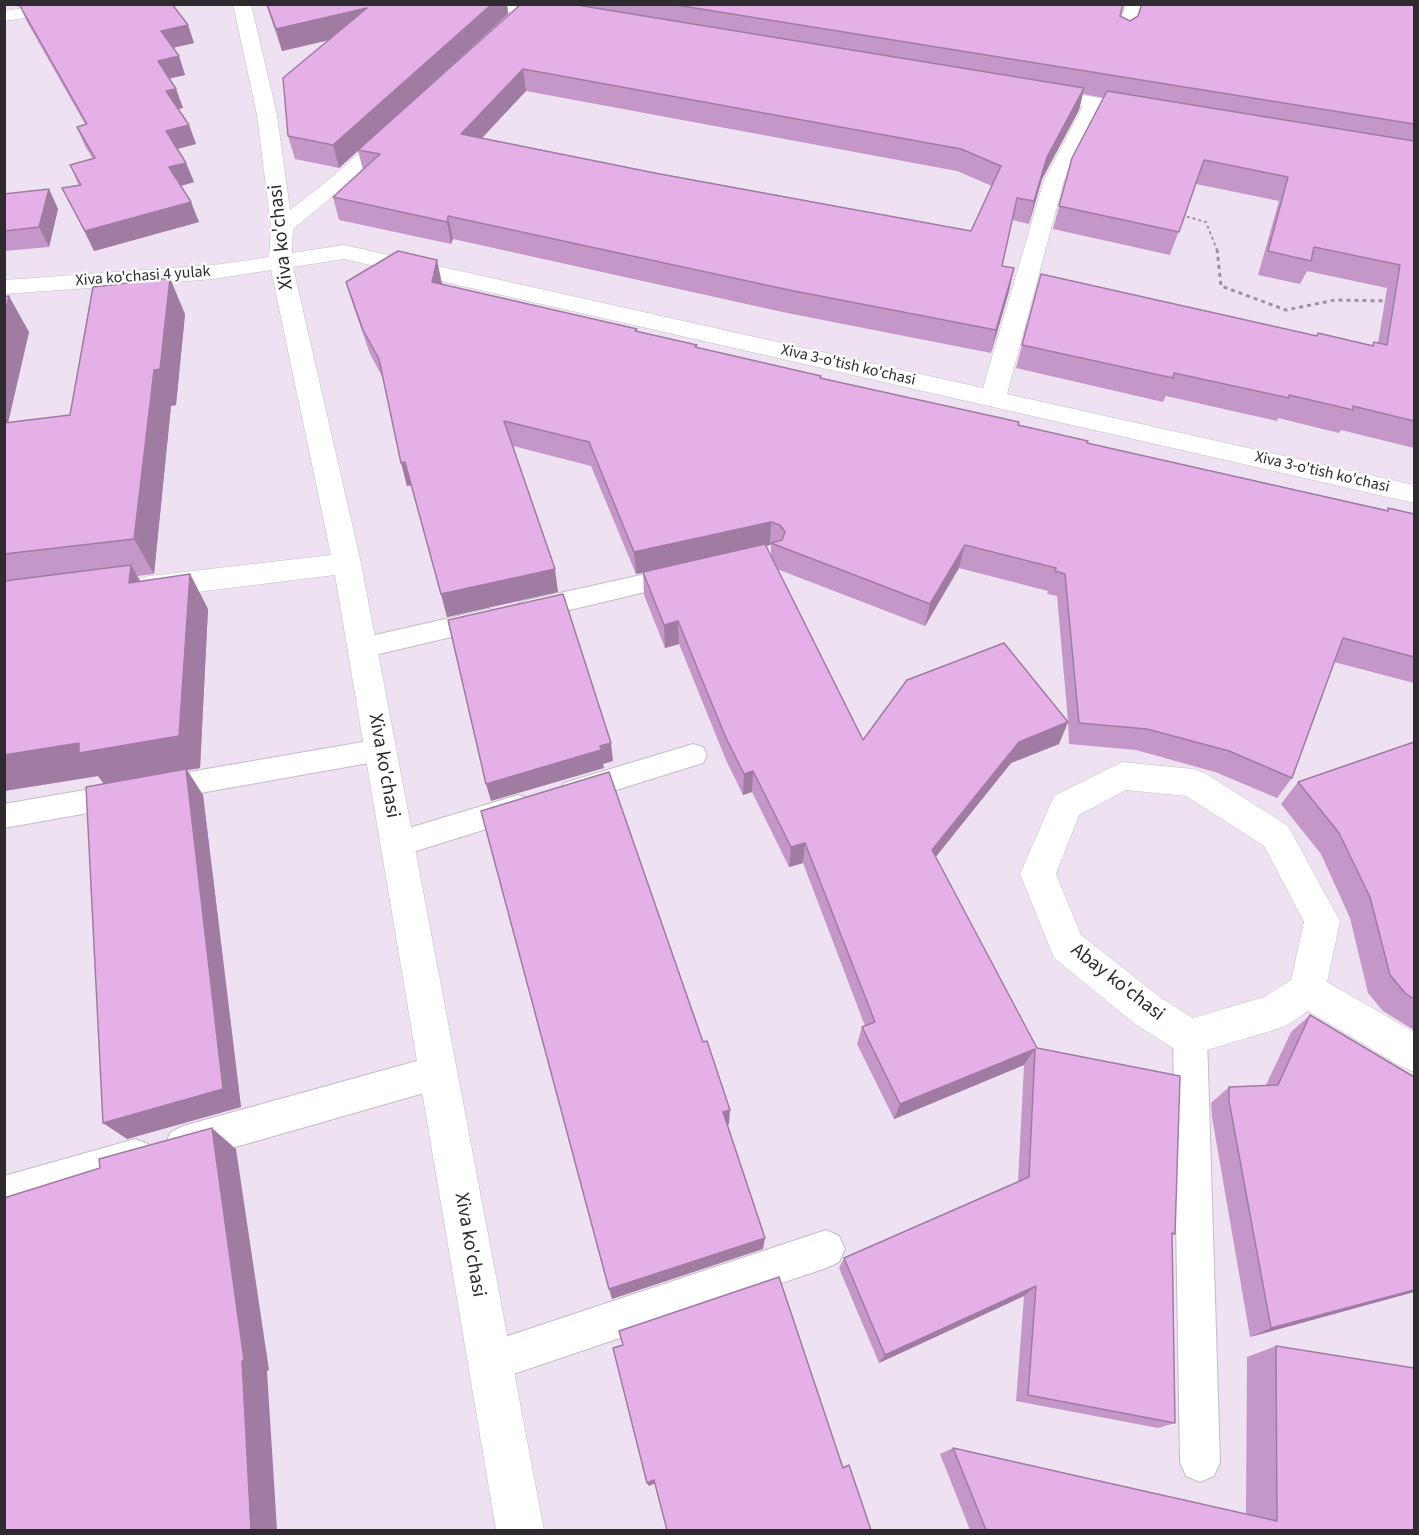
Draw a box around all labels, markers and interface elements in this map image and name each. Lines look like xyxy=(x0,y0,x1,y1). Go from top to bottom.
street label: Xiva ko'chasi xyxy=(265,183,299,291)
street label: Xiva ko'chasi 4 yulak xyxy=(75,263,211,291)
street label: Xiva 3-o'tish ko'chasi xyxy=(779,341,917,391)
street label: Xiva 3-o'tish ko'chasi xyxy=(1253,448,1391,498)
street label: Xiva ko'chasi xyxy=(362,712,404,820)
street label: Abay ko'chasi xyxy=(1065,939,1169,1027)
street label: Xiva ko'chasi xyxy=(448,1191,490,1299)

